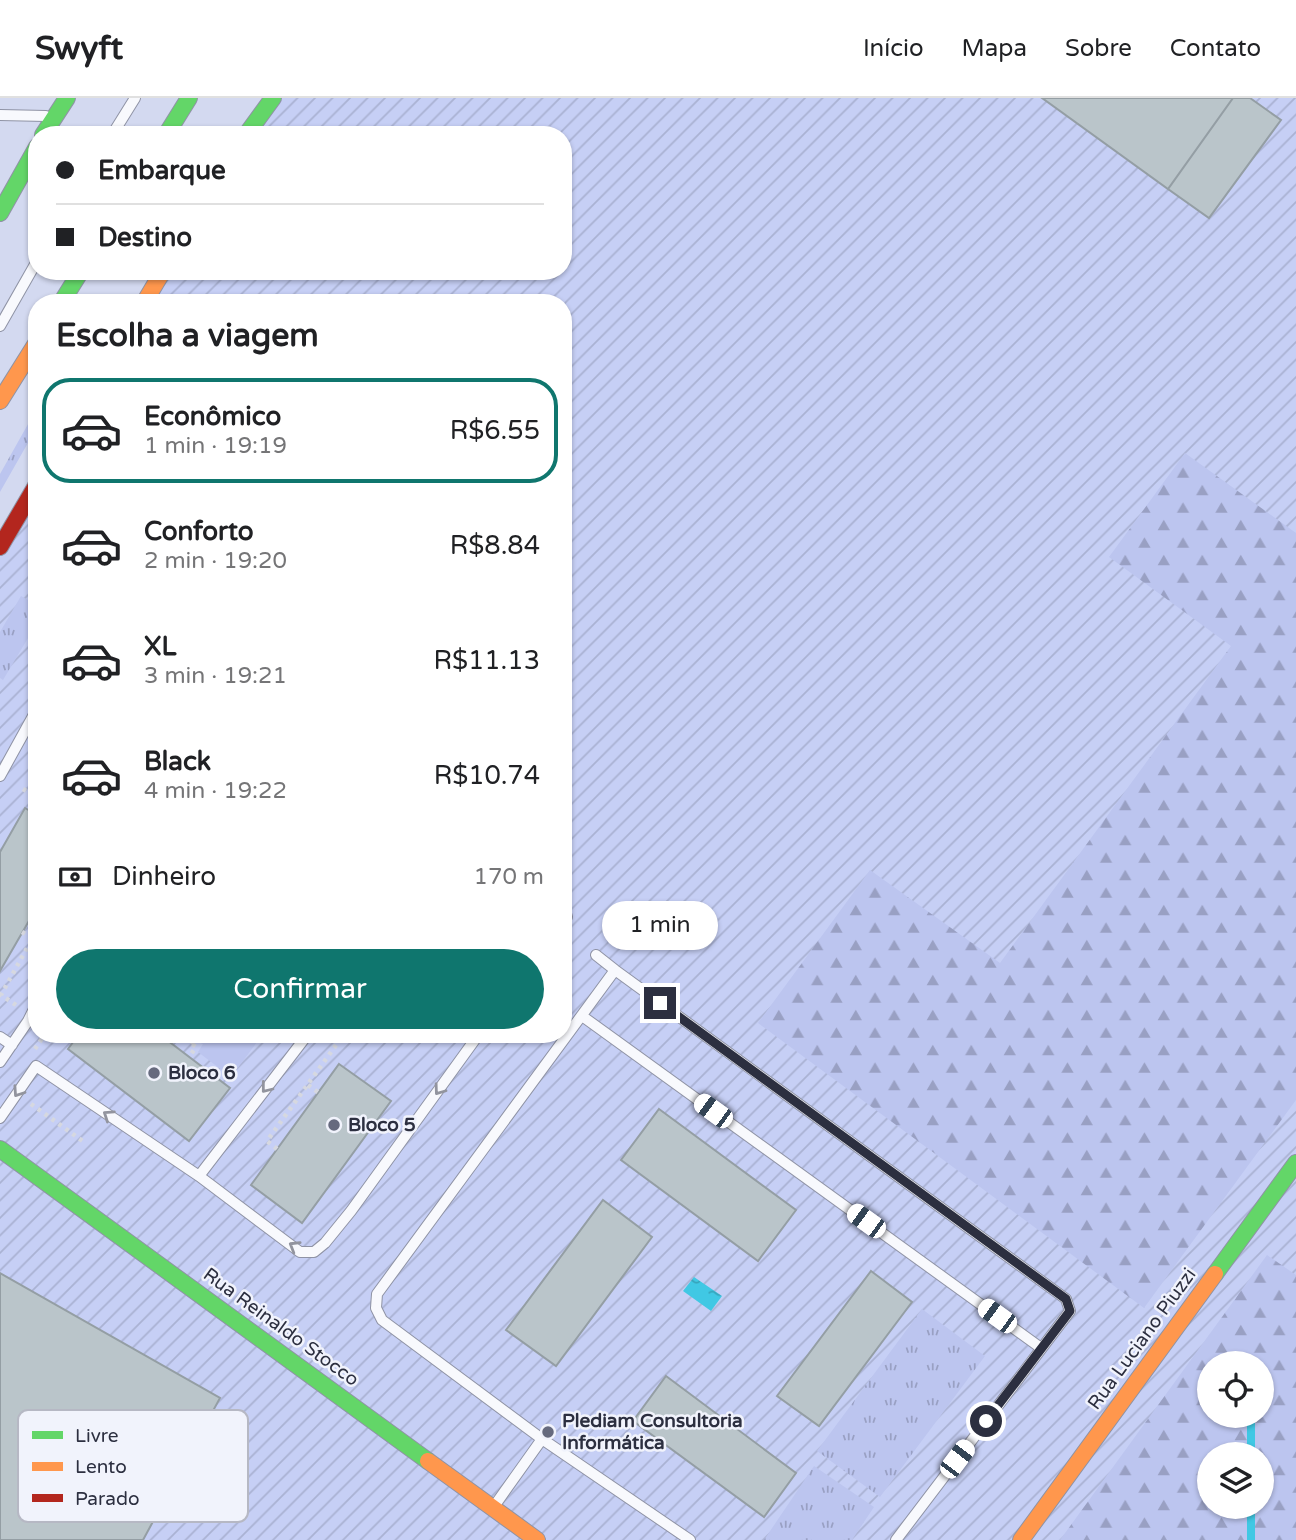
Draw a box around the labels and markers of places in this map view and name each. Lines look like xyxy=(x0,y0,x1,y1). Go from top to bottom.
place label: Bloco 6 xyxy=(168,1062,236,1084)
marker: Bloco 6 xyxy=(146,1065,162,1081)
place label: Bloco 5 xyxy=(348,1114,416,1136)
marker: Bloco 5 xyxy=(326,1117,342,1133)
place label: Plediam Consultoria Informática xyxy=(562,1410,743,1454)
marker: Plediam Consultoria Informática xyxy=(540,1424,556,1440)

